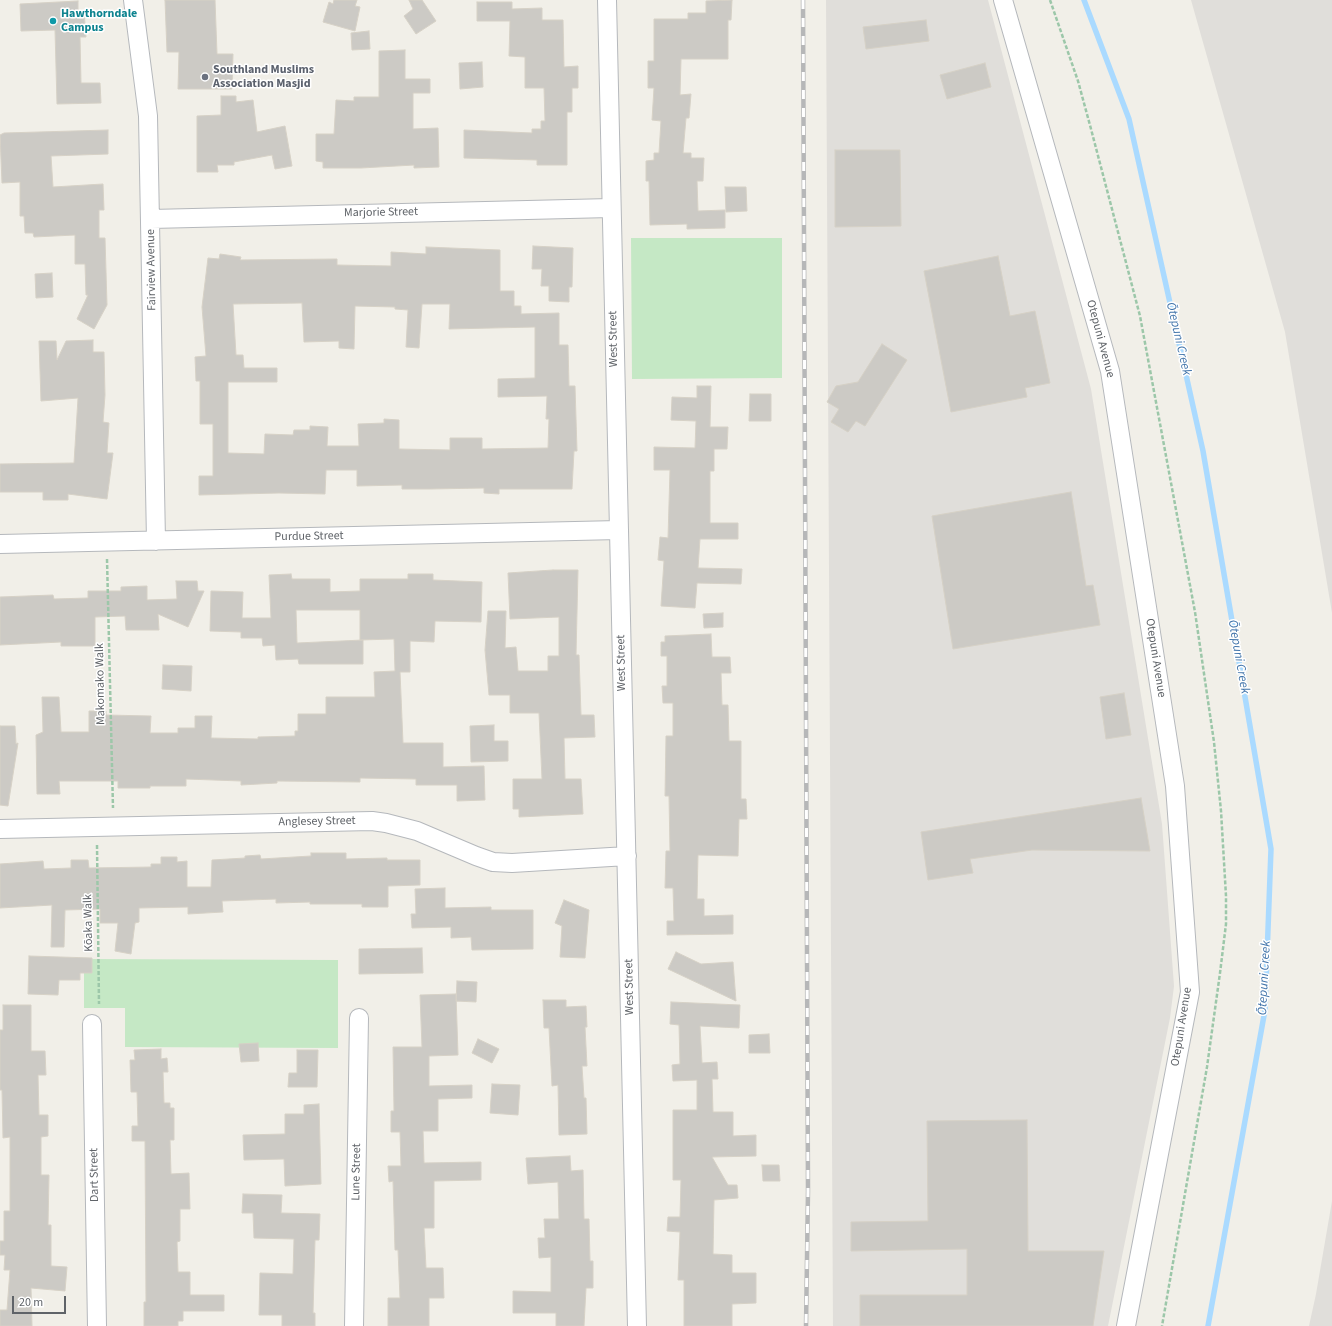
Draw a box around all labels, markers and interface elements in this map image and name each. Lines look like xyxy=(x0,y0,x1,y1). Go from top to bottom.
place label: Hawthorndale Campus xyxy=(61,7,137,35)
marker: Hawthorndale Campus xyxy=(48,16,58,26)
place label: Southland Muslims Association Masjid xyxy=(213,63,314,91)
marker: Southland Muslims Association Masjid xyxy=(200,72,210,82)
street label: Marjorie Street xyxy=(344,205,418,221)
street label: Fairview Avenue xyxy=(144,229,160,311)
street label: Otepuni Avenue xyxy=(1083,299,1117,379)
water label: Ōtepuni Creek xyxy=(1162,301,1194,377)
street label: West Street xyxy=(606,311,622,367)
street label: Purdue Street xyxy=(274,529,344,545)
street label: Otepuni Avenue xyxy=(1142,617,1168,699)
water label: Ōtepuni Creek xyxy=(1224,619,1252,695)
street label: West Street xyxy=(614,635,630,691)
street label: Makomako Walk xyxy=(93,643,109,725)
street label: Anglesey Street xyxy=(278,814,356,830)
street label: Kōaka Walk xyxy=(81,894,97,952)
water label: Ōtepuni Creek xyxy=(1255,940,1275,1016)
street label: West Street xyxy=(622,959,638,1015)
street label: Otepuni Avenue xyxy=(1169,986,1195,1068)
street label: Lune Street xyxy=(349,1143,365,1201)
street label: Dart Street xyxy=(87,1148,103,1202)
scale bar xyxy=(14,1288,68,1314)
text: 20 m xyxy=(19,1294,43,1311)

